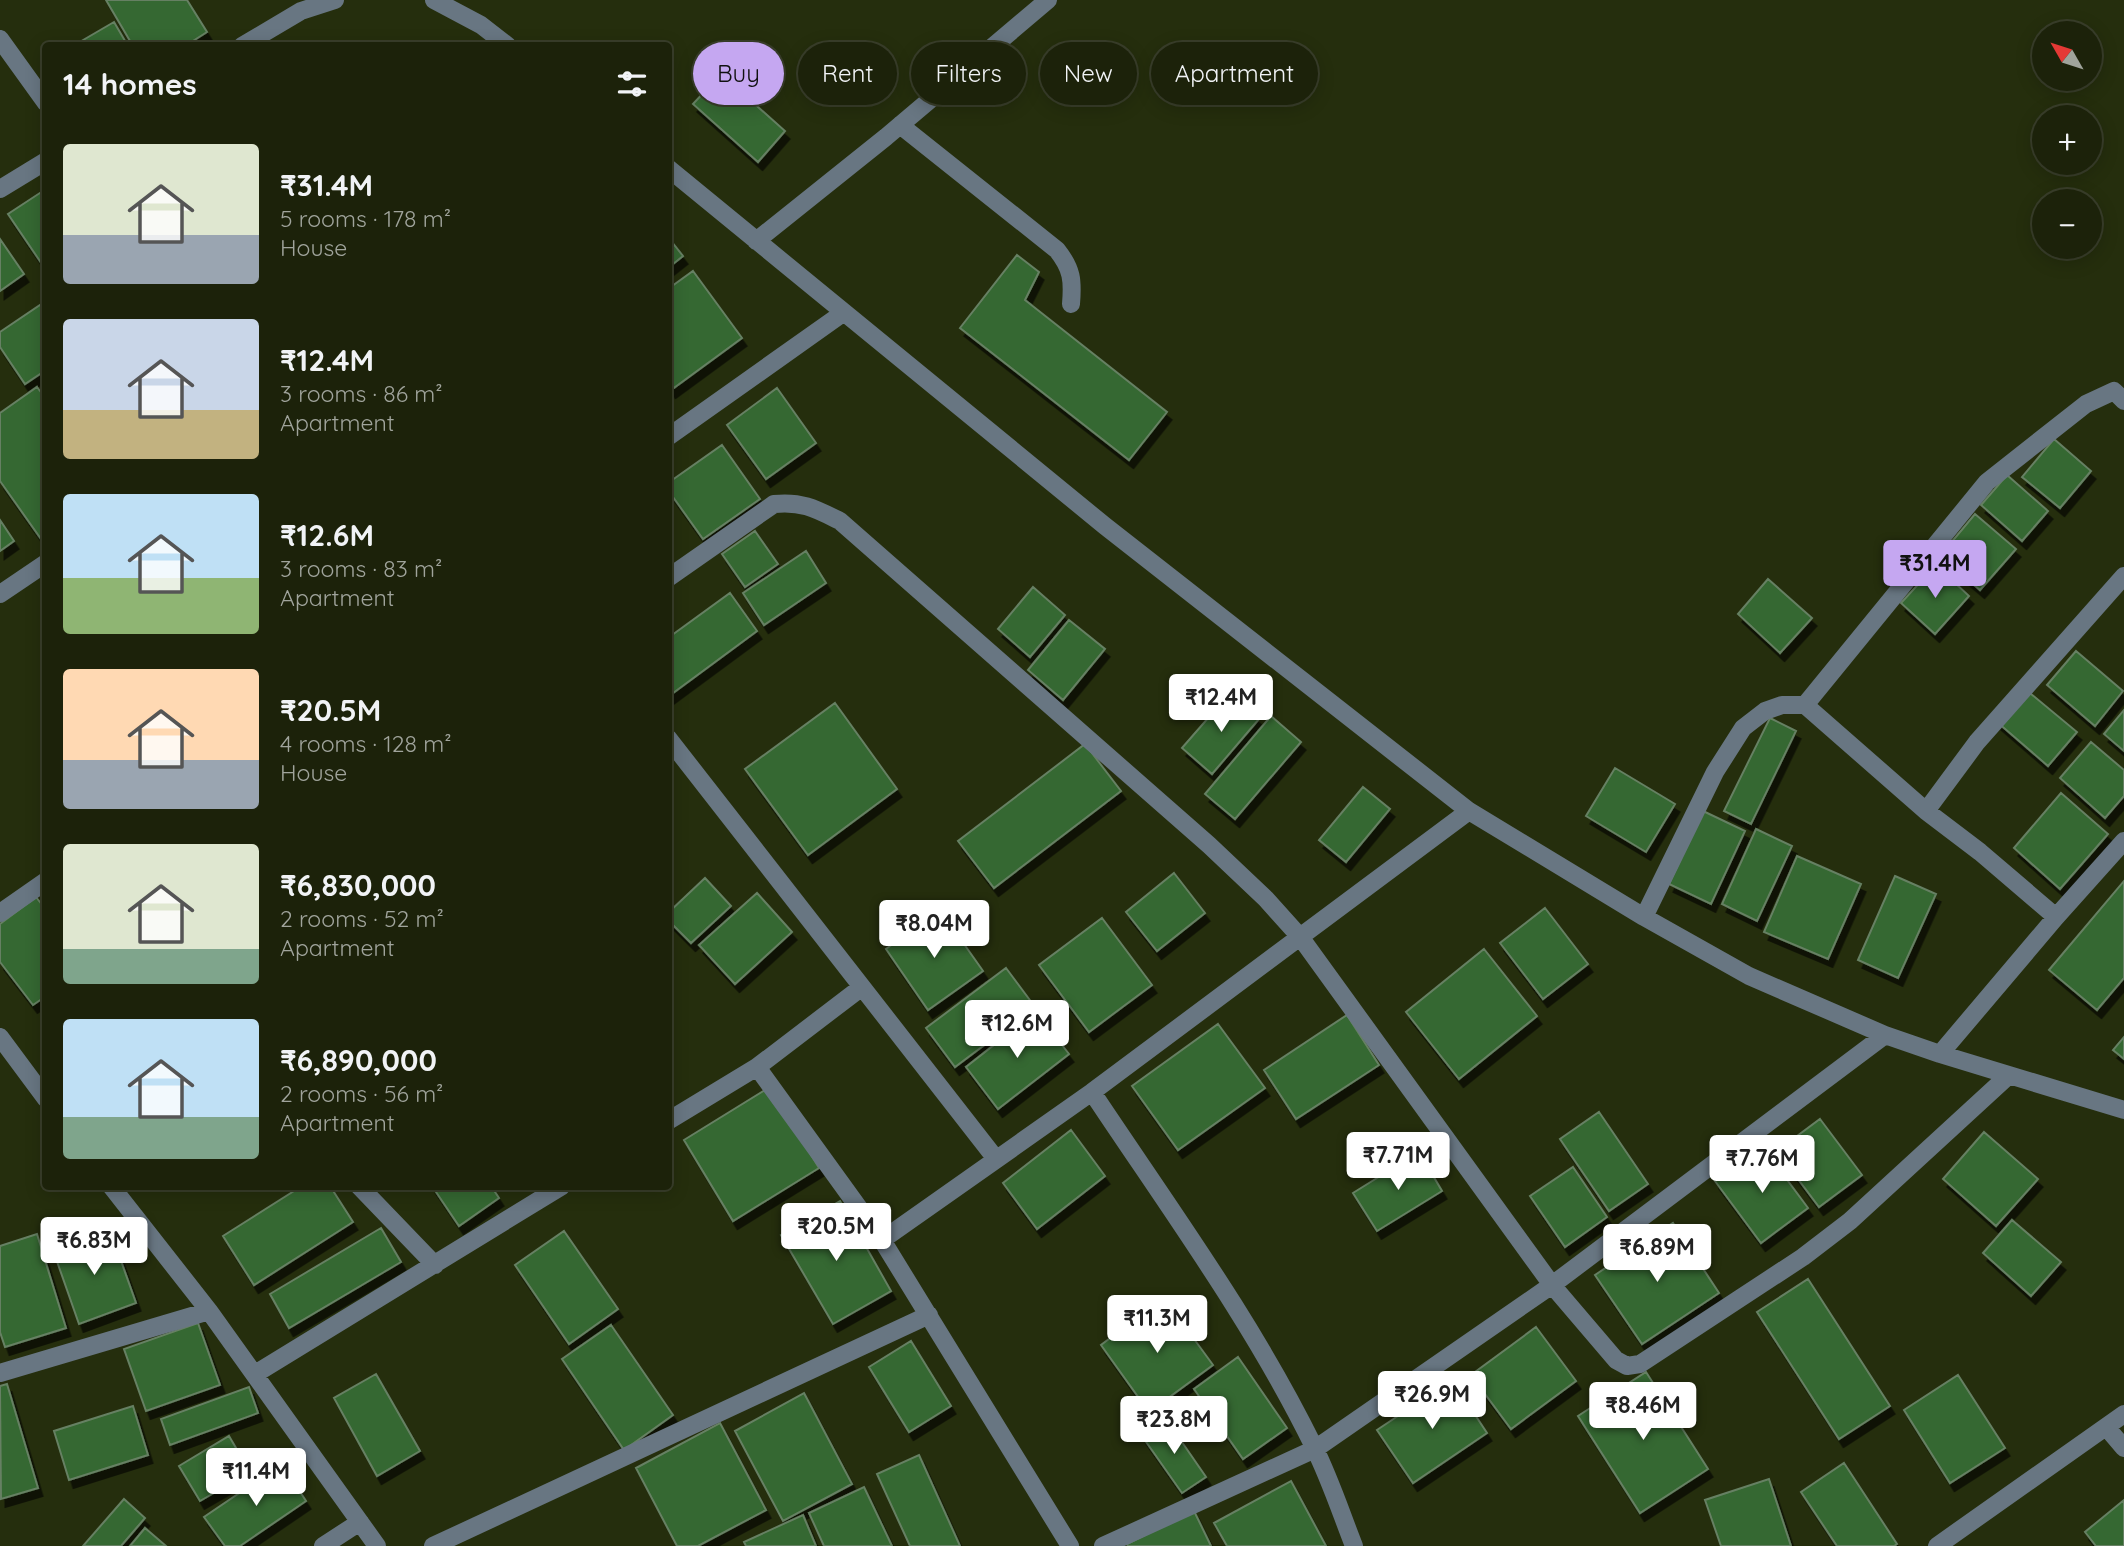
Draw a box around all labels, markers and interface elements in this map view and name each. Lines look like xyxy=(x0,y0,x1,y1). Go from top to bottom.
north arrow xyxy=(2032,21,2102,91)
map controls xyxy=(2032,21,2102,259)
chip: Buy xyxy=(693,42,784,105)
chip: Rent xyxy=(798,42,897,105)
chip: Filters xyxy=(911,42,1026,105)
chip: New xyxy=(1040,42,1137,105)
chip: Apartment xyxy=(1151,42,1318,105)
text: 14 homes xyxy=(63,65,197,103)
icon: filters xyxy=(613,65,651,103)
button: + xyxy=(2032,105,2102,175)
text: ₹31.4M xyxy=(280,166,373,204)
icon: home xyxy=(119,172,203,256)
button: − xyxy=(2032,189,2102,259)
text: 5 rooms · 178 m² xyxy=(280,204,451,233)
text: House xyxy=(280,233,347,262)
text: ₹12.4M xyxy=(280,341,374,379)
icon: home xyxy=(119,347,203,431)
text: 3 rooms · 86 m² xyxy=(280,379,443,408)
text: Apartment xyxy=(280,408,394,437)
text: ₹12.6M xyxy=(280,516,374,554)
icon: home xyxy=(119,522,203,606)
pin: ₹31.4M xyxy=(1878,540,1992,600)
text: ₹31.4M xyxy=(1899,548,1971,577)
text: 3 rooms · 83 m² xyxy=(280,554,442,583)
text: Apartment xyxy=(280,583,394,612)
pin: ₹12.4M xyxy=(1164,674,1278,734)
text: ₹12.4M xyxy=(1185,682,1257,711)
text: ₹20.5M xyxy=(280,691,381,729)
icon: home xyxy=(119,697,203,781)
text: 4 rooms · 128 m² xyxy=(280,729,452,758)
text: House xyxy=(280,758,347,787)
text: ₹6,830,000 xyxy=(280,866,436,904)
icon: home xyxy=(119,872,203,956)
pin: ₹8.04M xyxy=(877,900,991,960)
text: 2 rooms · 52 m² xyxy=(280,904,444,933)
text: ₹8.04M xyxy=(895,908,973,937)
text: Apartment xyxy=(280,933,394,962)
pin: ₹12.6M xyxy=(960,1000,1074,1060)
text: ₹12.6M xyxy=(981,1008,1053,1037)
text: ₹6,890,000 xyxy=(280,1041,437,1079)
icon: home xyxy=(119,1047,203,1131)
text: 2 rooms · 56 m² xyxy=(280,1079,443,1108)
text: Apartment xyxy=(280,1108,394,1137)
pin: ₹7.71M xyxy=(1341,1132,1455,1192)
pin: ₹7.76M xyxy=(1705,1136,1819,1195)
text: ₹7.71M xyxy=(1363,1140,1433,1169)
text: ₹7.76M xyxy=(1726,1143,1798,1172)
pin: ₹20.5M xyxy=(779,1204,893,1263)
text: ₹20.5M xyxy=(797,1211,875,1240)
pin: ₹6.83M xyxy=(37,1218,151,1277)
pin: ₹6.89M xyxy=(1600,1224,1714,1284)
text: ₹6.83M xyxy=(57,1225,131,1254)
text: ₹6.89M xyxy=(1619,1232,1695,1261)
pin: ₹11.3M xyxy=(1100,1296,1214,1355)
text: ₹11.3M xyxy=(1123,1303,1191,1332)
pin: ₹26.9M xyxy=(1375,1372,1489,1431)
text: ₹26.9M xyxy=(1394,1379,1470,1408)
pin: ₹8.46M xyxy=(1586,1382,1700,1442)
text: ₹8.46M xyxy=(1605,1390,1681,1419)
pin: ₹23.8M xyxy=(1117,1396,1231,1456)
text: ₹23.8M xyxy=(1136,1404,1212,1433)
pin: ₹11.4M xyxy=(199,1448,313,1508)
text: ₹11.4M xyxy=(222,1456,290,1485)

